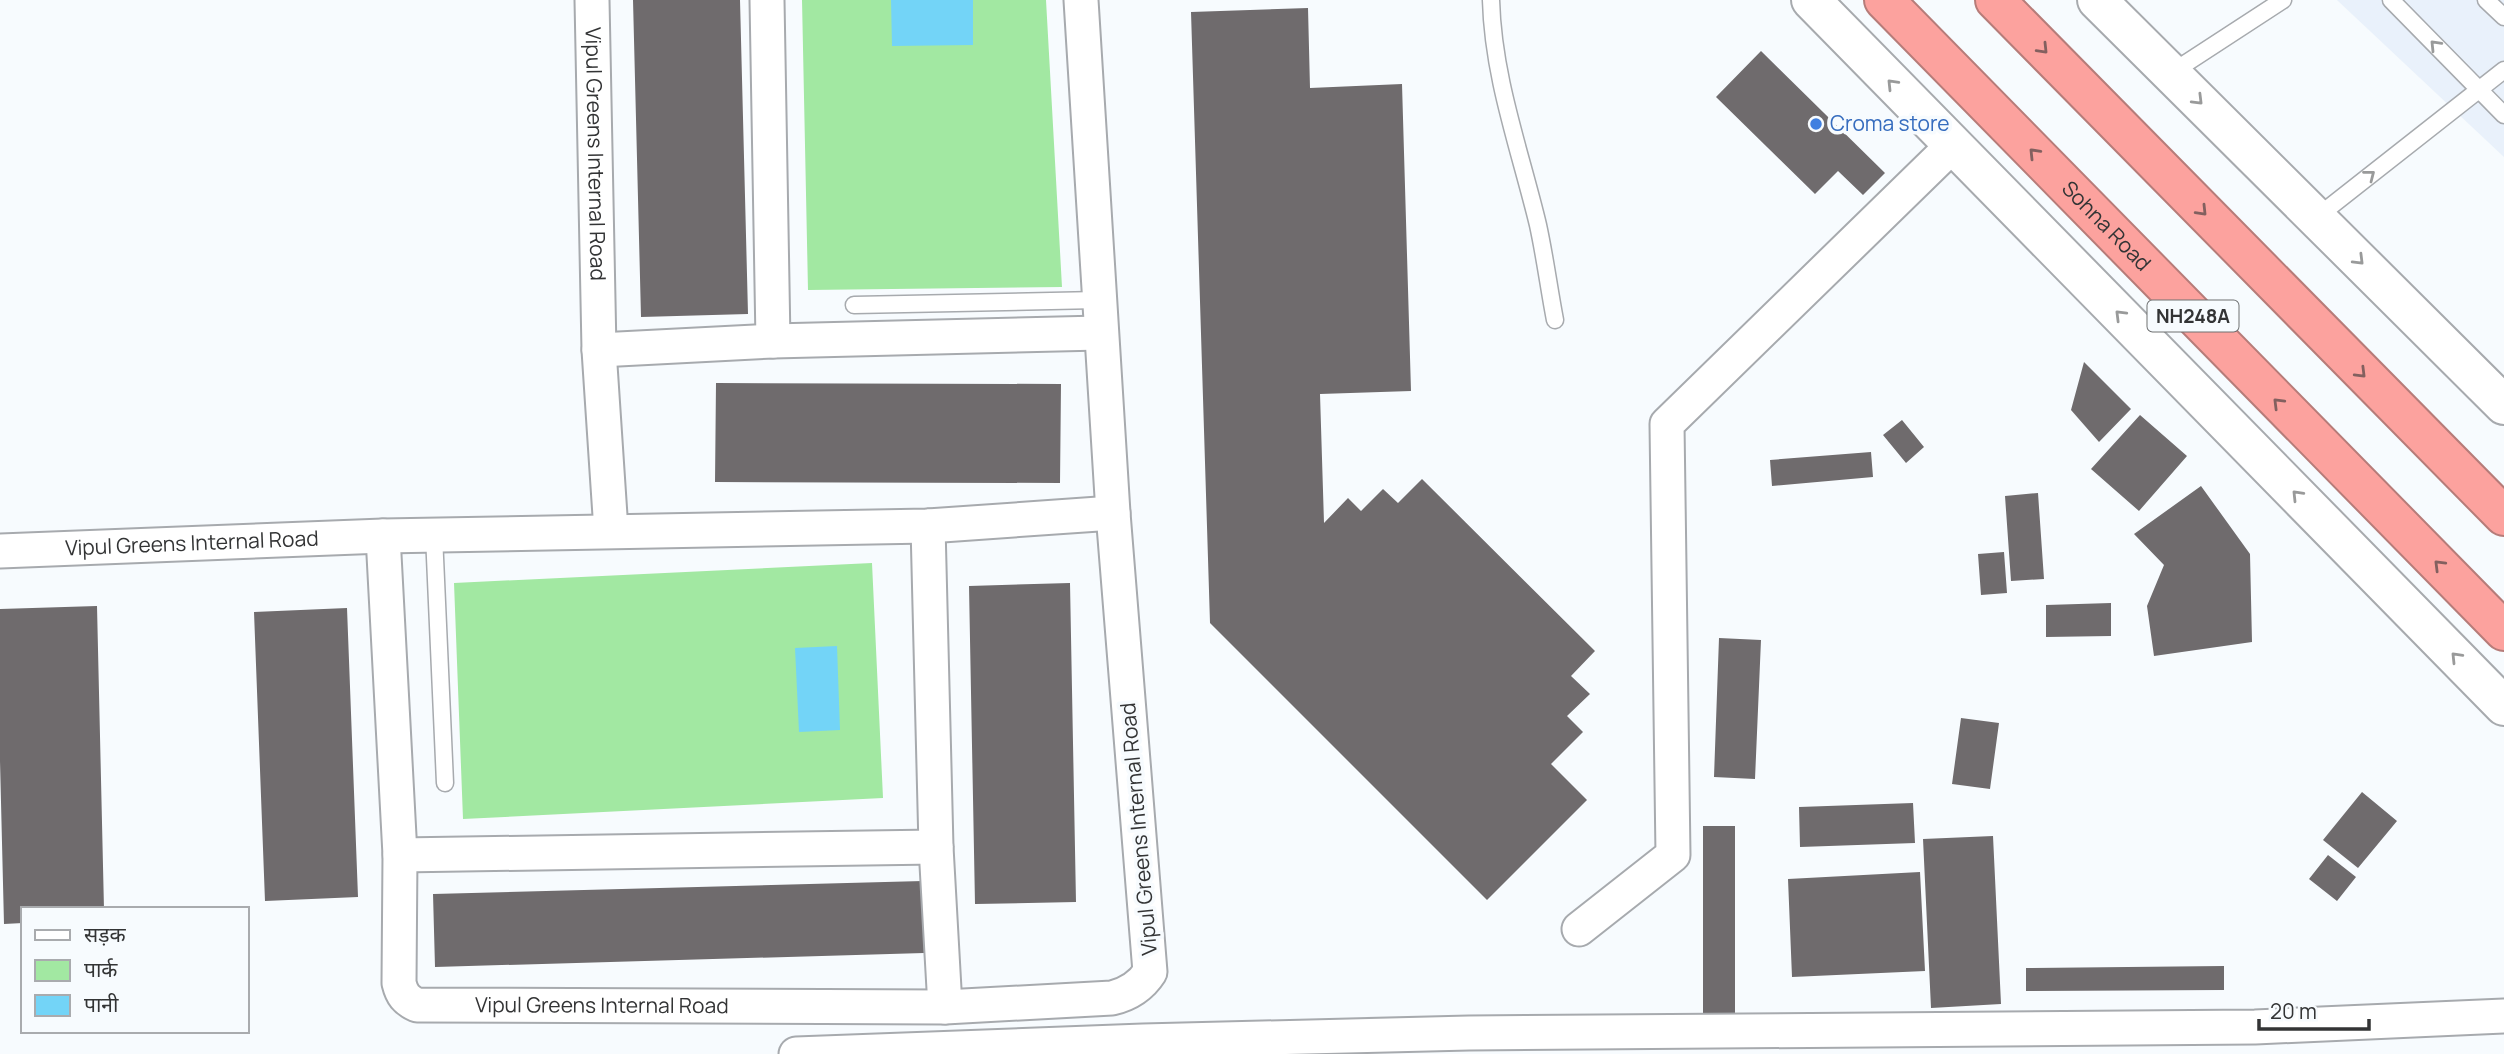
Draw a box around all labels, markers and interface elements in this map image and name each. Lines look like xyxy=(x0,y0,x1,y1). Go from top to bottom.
street label: Vipul Greens Internal Road xyxy=(580,27,613,281)
one-way arrow xyxy=(2430,40,2443,53)
one-way arrow xyxy=(2034,41,2047,54)
one-way arrow xyxy=(1887,79,1900,92)
one-way arrow xyxy=(2190,91,2203,104)
place label: Croma store xyxy=(1830,109,1950,137)
marker: Croma store xyxy=(1808,116,1824,132)
one-way arrow xyxy=(2029,149,2042,162)
one-way arrow xyxy=(2363,170,2375,183)
street label: Sohna Road xyxy=(2056,174,2158,277)
one-way arrow xyxy=(2193,203,2206,216)
one-way arrow xyxy=(2351,252,2364,265)
road number: NH248A xyxy=(2148,300,2238,332)
one-way arrow xyxy=(2115,311,2128,324)
one-way arrow xyxy=(2353,365,2366,378)
one-way arrow xyxy=(2274,399,2287,412)
one-way arrow xyxy=(2293,490,2306,503)
street label: Vipul Greens Internal Road xyxy=(65,524,319,561)
one-way arrow xyxy=(2434,560,2447,573)
one-way arrow xyxy=(2452,652,2465,665)
street label: Vipul Greens Internal Road xyxy=(1113,702,1163,957)
legend xyxy=(21,907,248,1033)
text: सड़क xyxy=(84,920,126,948)
text: पार्क xyxy=(84,955,118,983)
scale bar xyxy=(2259,988,2369,1032)
text: पानी xyxy=(84,990,119,1018)
street label: Vipul Greens Internal Road xyxy=(475,990,729,1019)
text: 20 m xyxy=(2270,997,2317,1025)

